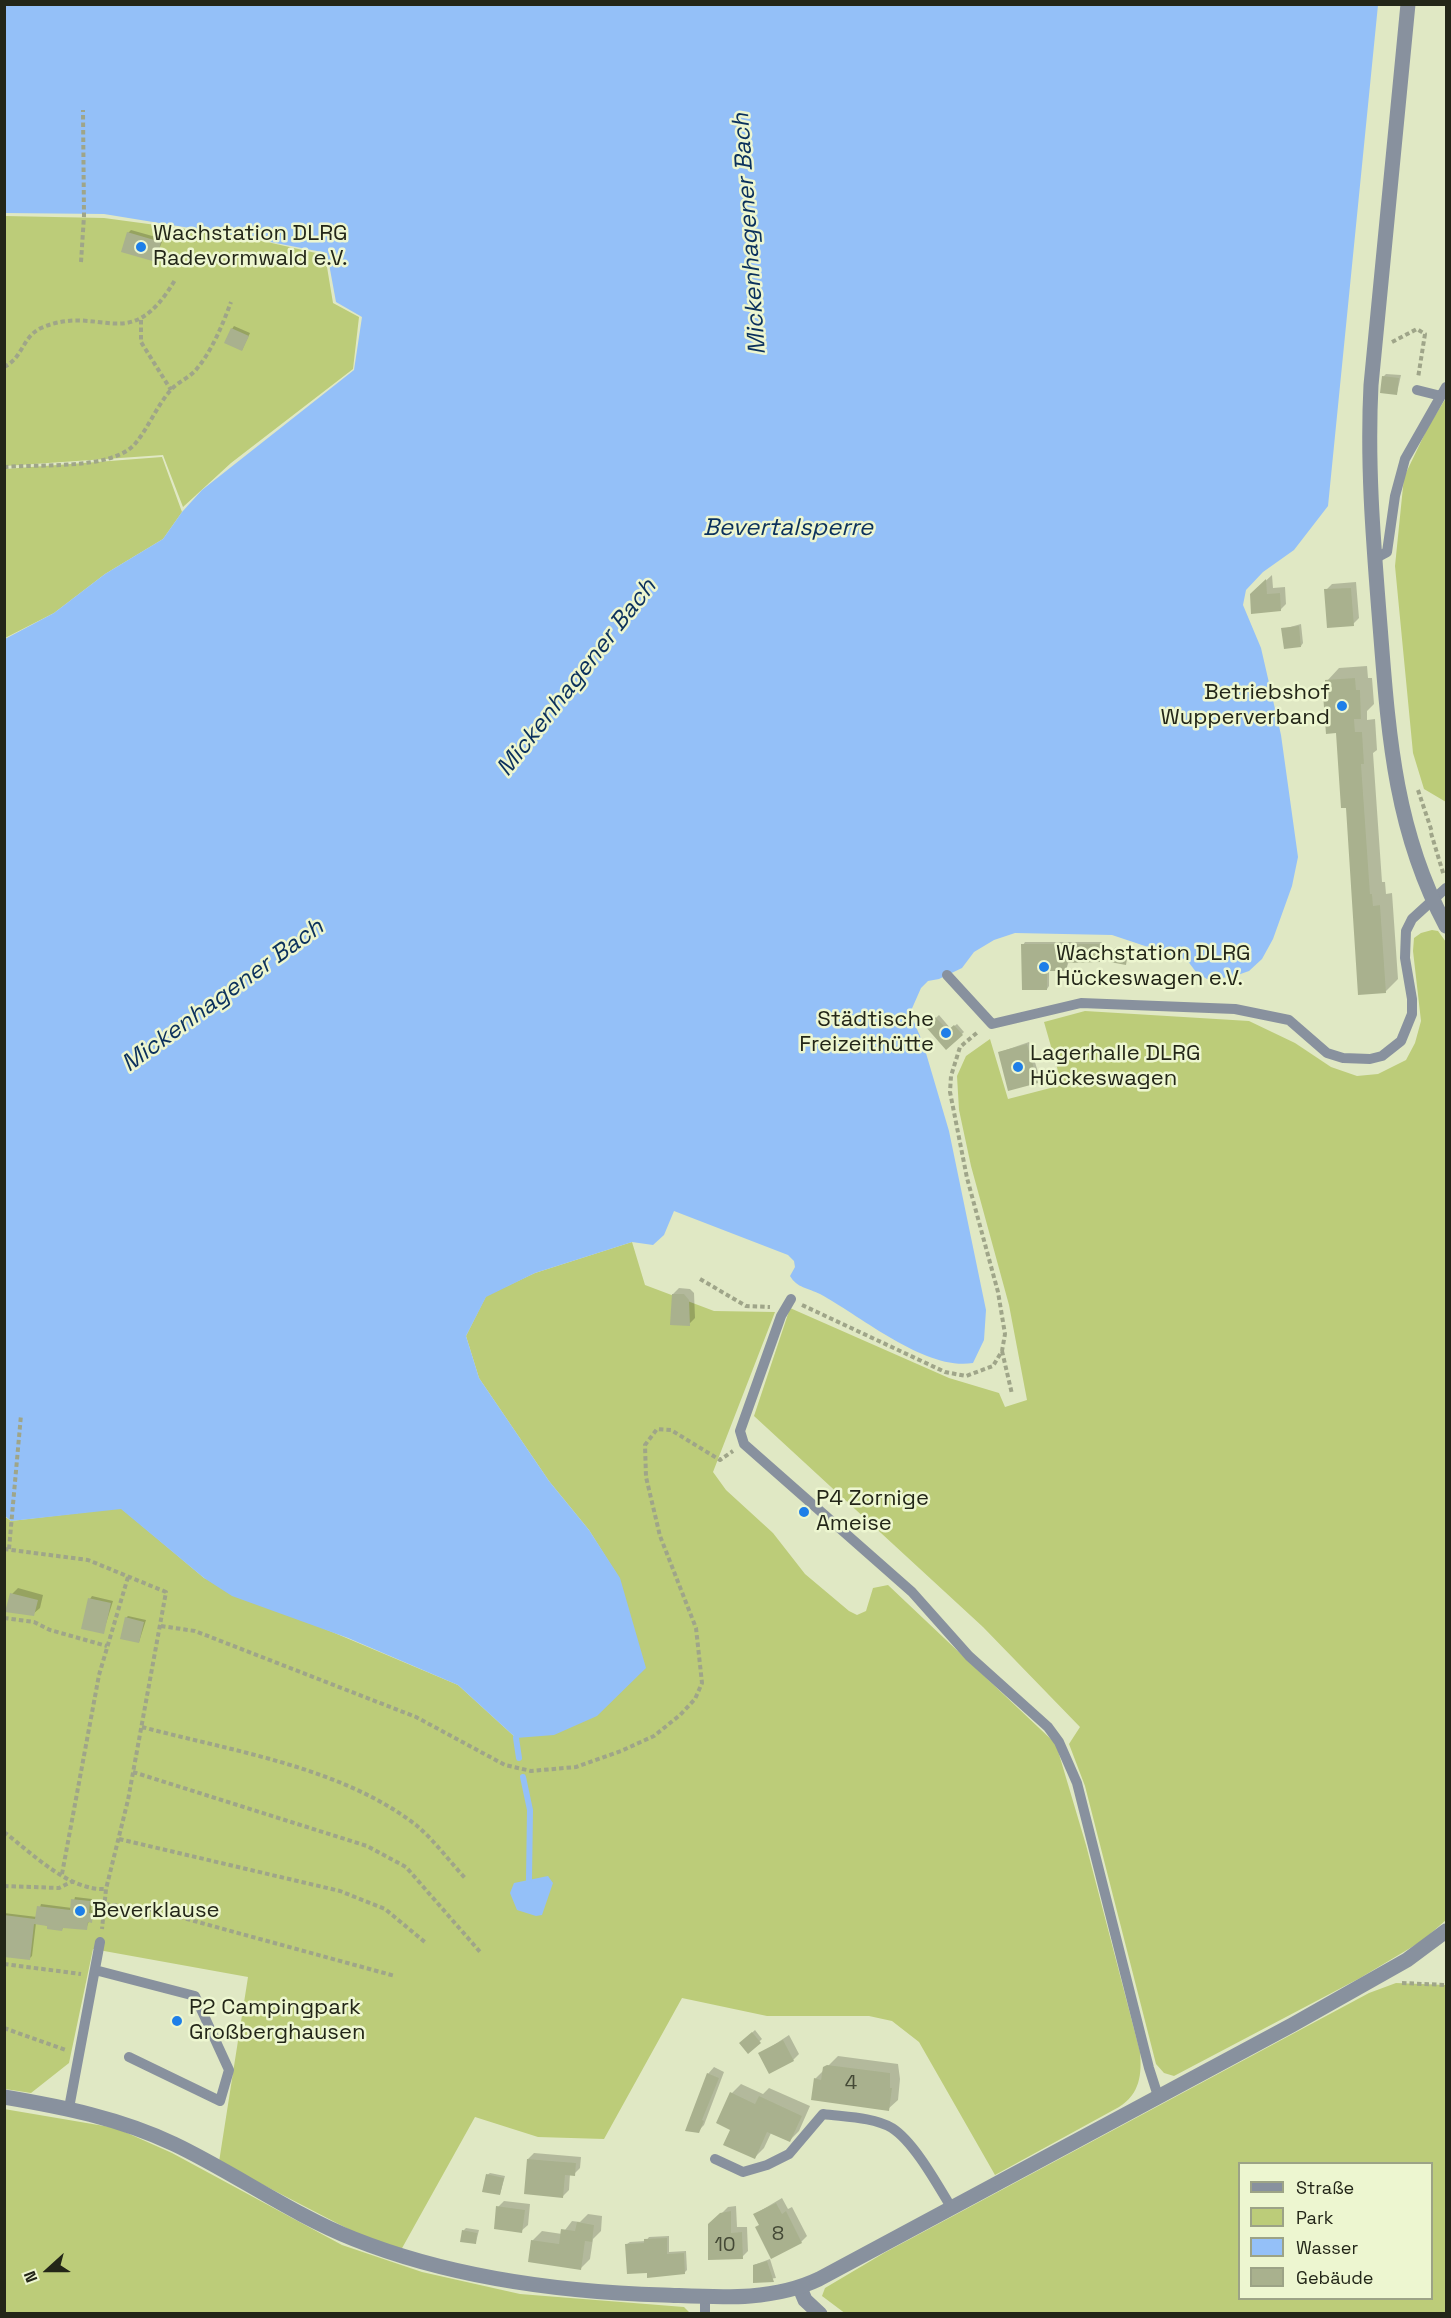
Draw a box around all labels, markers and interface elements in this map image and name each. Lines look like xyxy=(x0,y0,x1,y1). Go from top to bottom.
water label: Mickenhagener Bach xyxy=(727,112,773,356)
place label: Wachstation DLRG Radevormwald e.V. xyxy=(153,221,348,272)
marker: Wachstation DLRG Radevormwald e.V. xyxy=(134,240,148,254)
water label: Bevertalsperre xyxy=(703,514,873,542)
water label: Mickenhagener Bach xyxy=(491,574,663,782)
place label: Betriebshof Wupperverband xyxy=(1160,680,1330,732)
marker: Betriebshof Wupperverband xyxy=(1335,699,1349,713)
water label: Mickenhagener Bach xyxy=(116,913,330,1079)
place label: Wachstation DLRG Hückeswagen e.V. xyxy=(1056,941,1251,992)
marker: Wachstation DLRG Hückeswagen e.V. xyxy=(1037,960,1051,974)
place label: Städtische Freizeithütte xyxy=(799,1007,934,1058)
marker: Städtische Freizeithütte xyxy=(939,1026,953,1040)
place label: Lagerhalle DLRG Hückeswagen xyxy=(1030,1041,1200,1092)
marker: Lagerhalle DLRG Hückeswagen xyxy=(1011,1060,1025,1074)
place label: P4 Zornige Ameise xyxy=(816,1486,929,1538)
marker: P4 Zornige Ameise xyxy=(797,1505,811,1519)
place label: Beverklause xyxy=(92,1898,220,1924)
marker: Beverklause xyxy=(73,1904,87,1918)
place label: P2 Campingpark Großberghausen xyxy=(189,1995,365,2047)
marker: P2 Campingpark Großberghausen xyxy=(170,2014,184,2028)
house number: 4 xyxy=(845,2072,857,2096)
legend xyxy=(1238,2162,1433,2300)
text: Straße xyxy=(1296,2176,1354,2199)
text: Park xyxy=(1296,2206,1333,2229)
house number: 8 xyxy=(772,2223,784,2247)
house number: 10 xyxy=(714,2234,736,2258)
text: Wasser xyxy=(1296,2236,1358,2259)
north arrow xyxy=(18,2240,78,2300)
text: Gebäude xyxy=(1296,2266,1374,2289)
text: N xyxy=(19,2268,42,2285)

